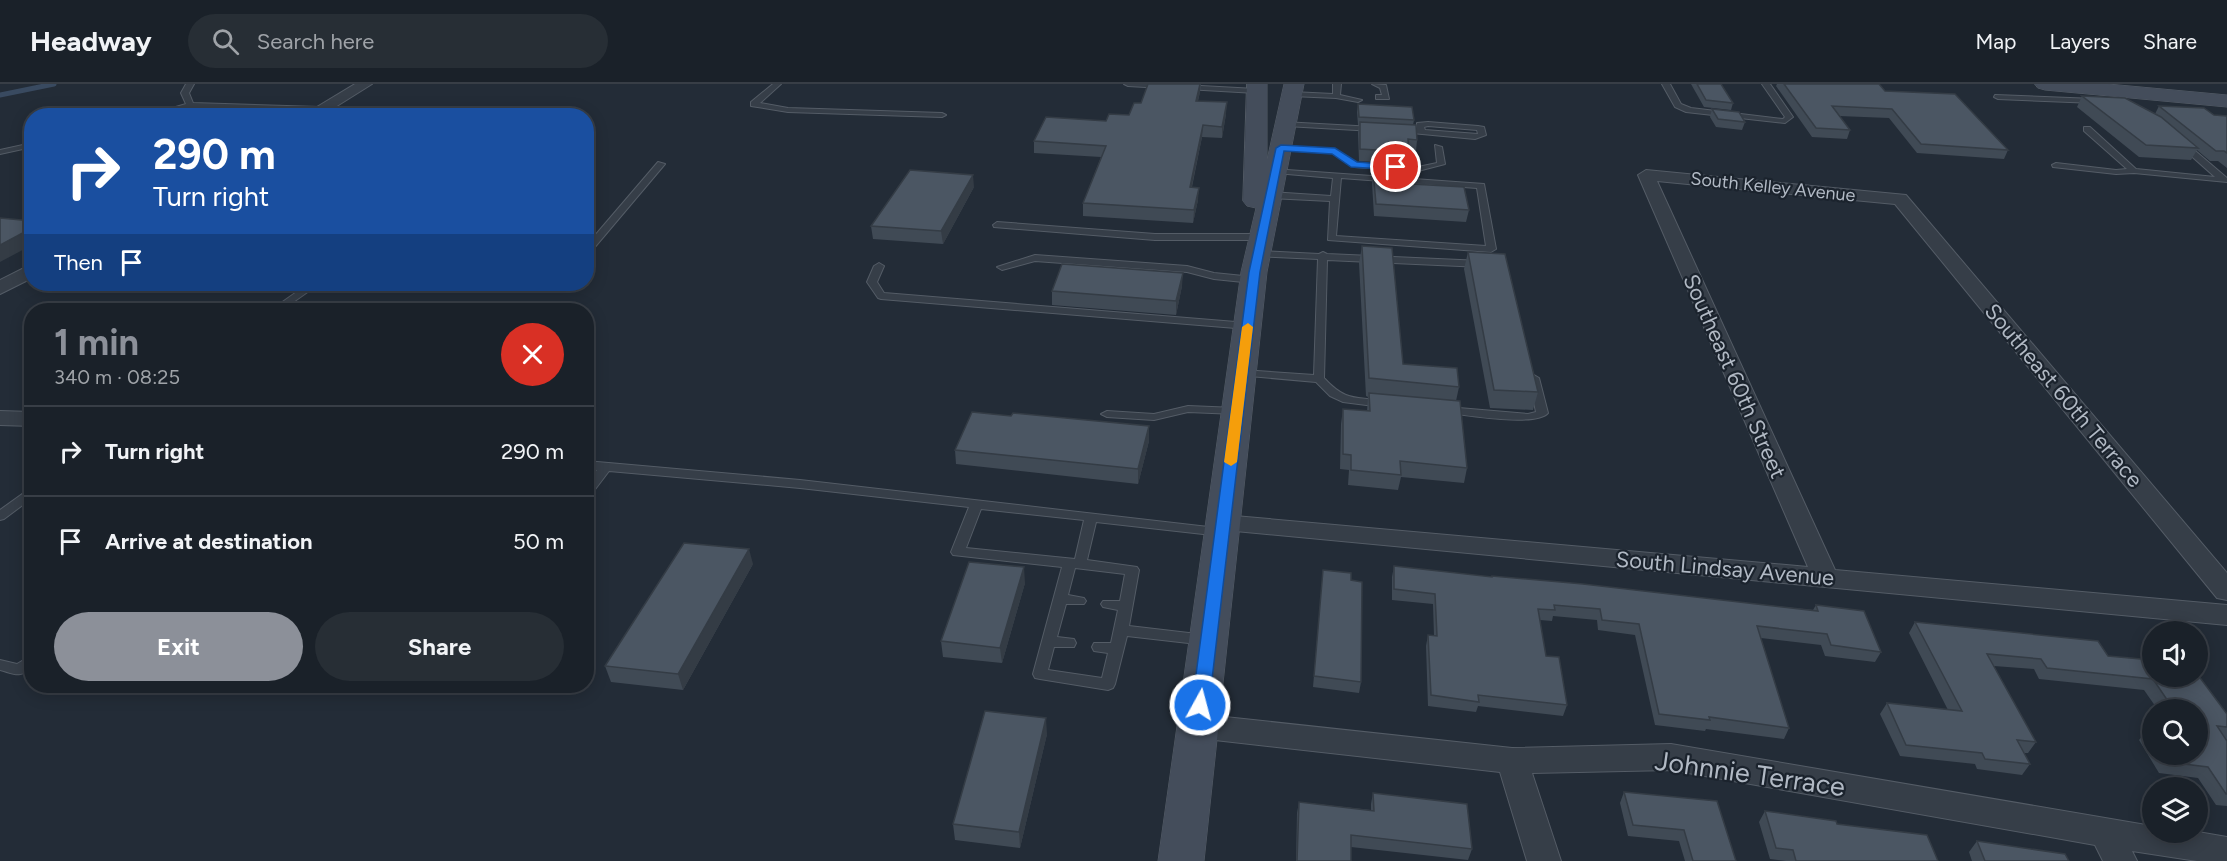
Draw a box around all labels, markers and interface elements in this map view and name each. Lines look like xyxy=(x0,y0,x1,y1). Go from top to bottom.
search box xyxy=(188,14,608,68)
text: Headway xyxy=(30,24,152,58)
icon: search xyxy=(209,25,242,58)
text: Search here xyxy=(257,28,374,55)
text: Map xyxy=(1976,29,2016,54)
text: Layers xyxy=(2049,29,2110,54)
text: Share xyxy=(2143,29,2197,54)
text: 290 m xyxy=(153,129,276,180)
icon: right xyxy=(54,132,132,210)
pin xyxy=(1370,141,1421,192)
icon: arrive xyxy=(1379,150,1412,183)
street label: South Kelley Avenue xyxy=(1689,167,1857,207)
text: Turn right xyxy=(153,180,269,213)
icon: arrive xyxy=(115,246,148,279)
text: Then xyxy=(54,249,103,276)
street label: Southeast 60th Street xyxy=(1677,270,1792,482)
street label: Southeast 60th Terrace xyxy=(1979,298,2148,493)
text: 1 min xyxy=(54,321,139,364)
button: close xyxy=(501,323,564,386)
text: 340 m · 08:25 xyxy=(54,365,180,389)
icon: right xyxy=(54,435,87,468)
text: Turn right xyxy=(105,438,204,465)
text: 290 m xyxy=(501,438,564,465)
icon: arrive xyxy=(54,525,87,558)
text: Arrive at destination xyxy=(105,528,313,555)
text: 50 m xyxy=(513,528,564,555)
street label: South Lindsay Avenue xyxy=(1615,546,1835,591)
button: Exit xyxy=(54,612,303,681)
button: Share xyxy=(315,612,564,681)
map controls xyxy=(2142,621,2208,843)
button: sound xyxy=(2142,621,2208,687)
position arrow xyxy=(1168,673,1232,737)
button: search xyxy=(2142,699,2208,765)
street label: Johnnie Terrace xyxy=(1653,744,1847,803)
button: layers xyxy=(2142,777,2208,843)

